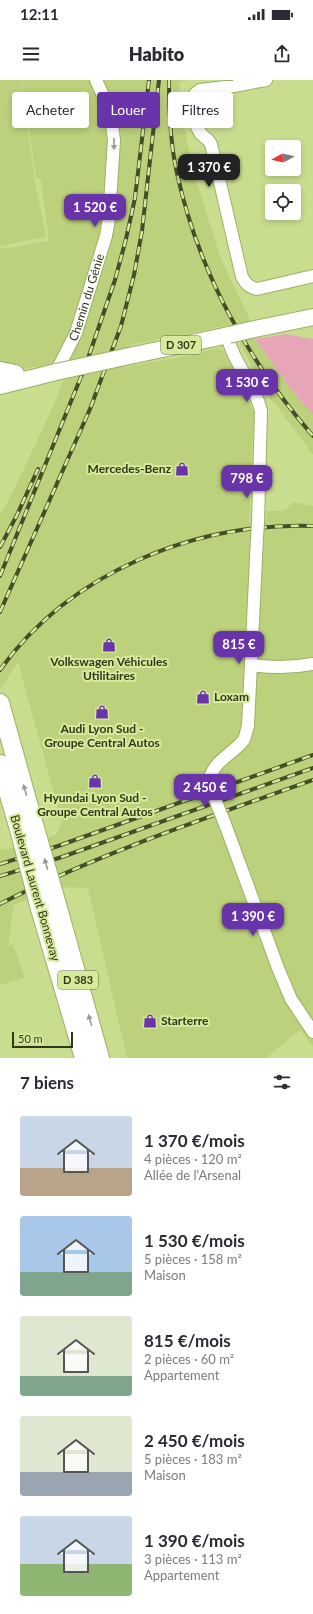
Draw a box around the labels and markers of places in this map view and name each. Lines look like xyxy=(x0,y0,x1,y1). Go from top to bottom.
pin: 1 370 € xyxy=(172,154,246,188)
pin: 1 520 € xyxy=(58,194,132,228)
pin: 1 530 € xyxy=(210,369,284,403)
place label: Mercedes-Benz xyxy=(88,461,171,476)
shop icon: Mercedes-Benz xyxy=(174,461,190,477)
pin: 798 € xyxy=(219,465,275,499)
pin: 815 € xyxy=(211,631,267,665)
shop icon: Volkswagen Véhicules Utilitaires xyxy=(101,637,117,653)
place label: Volkswagen Véhicules Utilitaires xyxy=(49,654,168,683)
shop icon: Loxam xyxy=(195,689,211,705)
place label: Loxam xyxy=(214,689,249,704)
shop icon: Audi Lyon Sud - Groupe Central Autos xyxy=(94,704,110,720)
place label: Audi Lyon Sud - Groupe Central Autos xyxy=(44,721,160,750)
shop icon: Hyundai Lyon Sud - Groupe Central Autos xyxy=(87,773,103,789)
pin: 2 450 € xyxy=(168,774,242,808)
place label: Hyundai Lyon Sud - Groupe Central Autos xyxy=(37,790,153,819)
pin: 1 390 € xyxy=(216,903,290,937)
shop icon: Starterre xyxy=(142,1013,158,1029)
place label: Starterre xyxy=(161,1013,209,1028)

